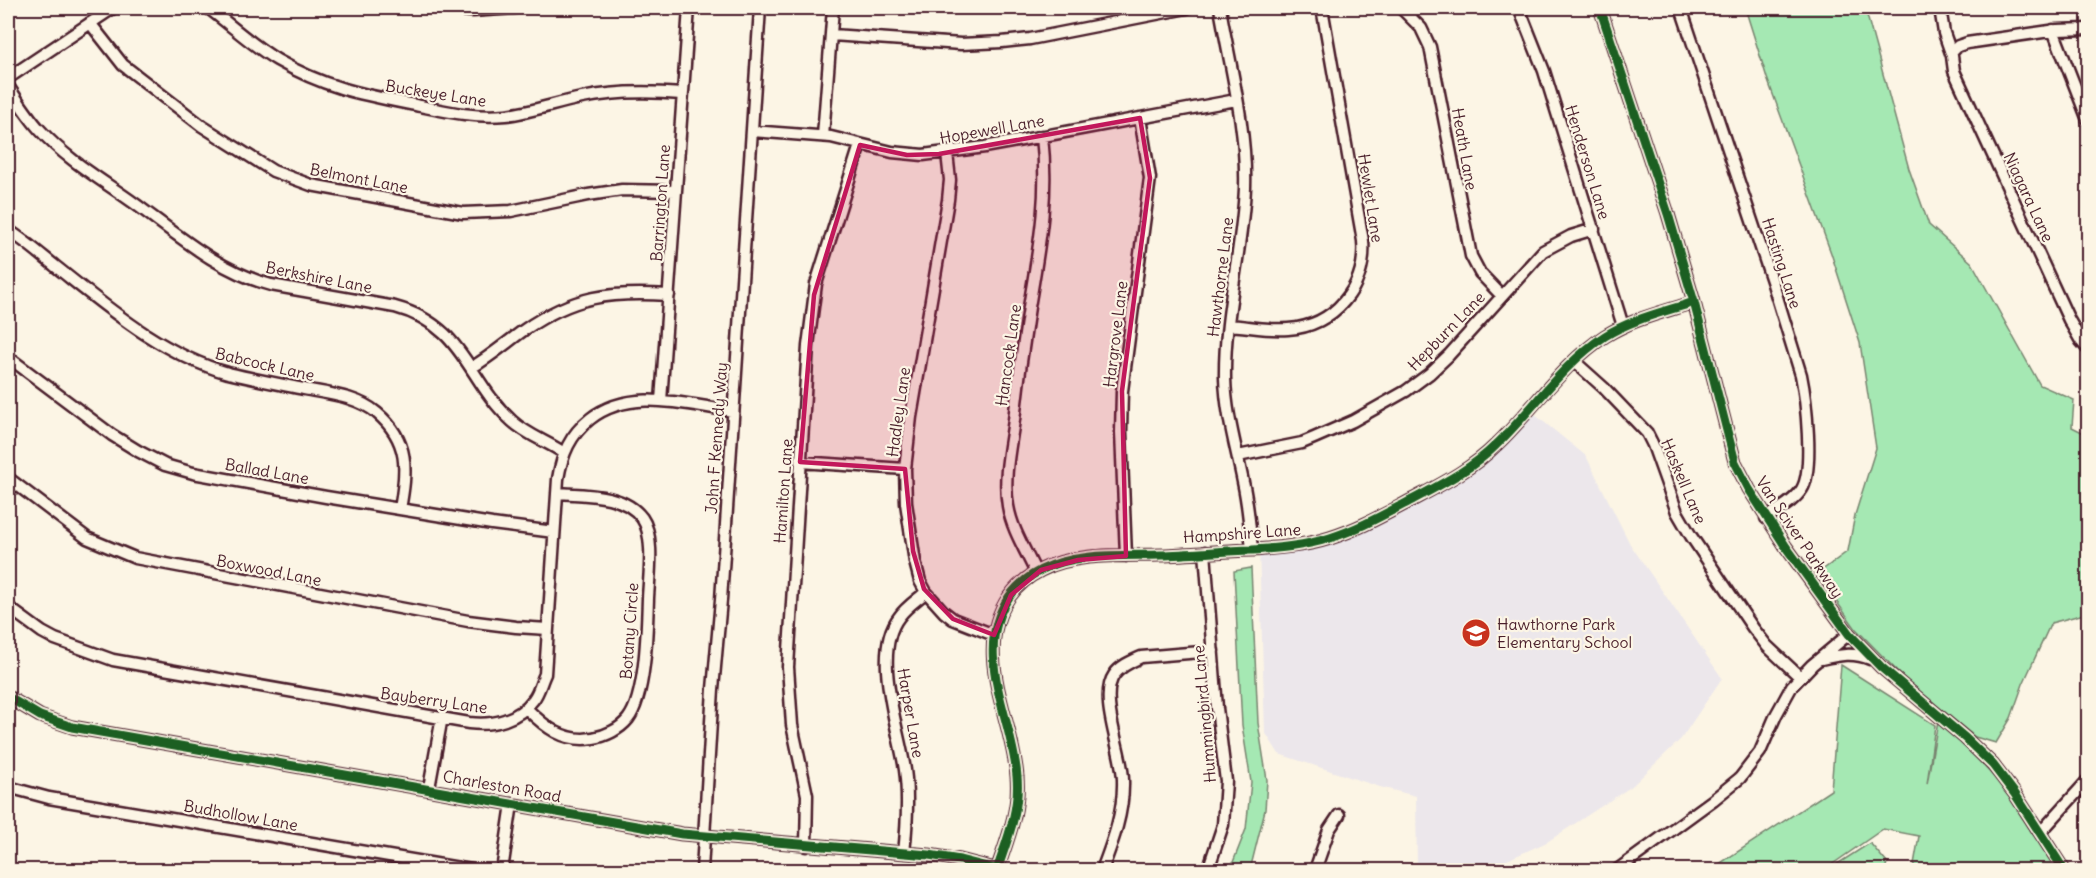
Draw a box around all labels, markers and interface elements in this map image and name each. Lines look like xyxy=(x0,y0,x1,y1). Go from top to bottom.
street label: Buckeye Lane xyxy=(384,75,488,111)
street label: Henderson Lane xyxy=(1561,102,1615,222)
street label: Heath Lane xyxy=(1448,106,1482,192)
street label: Hopewell Lane xyxy=(938,110,1046,148)
street label: Barrington Lane xyxy=(646,144,674,262)
street label: Niagara Lane xyxy=(2000,149,2058,245)
street label: Hewlet Lane xyxy=(1354,152,1388,244)
street label: Belmont Lane xyxy=(308,159,410,197)
street label: Hasting Lane xyxy=(1758,215,1806,311)
street label: Hawthorne Lane xyxy=(1203,216,1237,338)
street label: Berkshire Lane xyxy=(264,257,374,297)
street label: Hargrove Lane xyxy=(1099,280,1131,388)
street label: Hepburn Lane xyxy=(1403,287,1489,375)
street label: Hancock Lane xyxy=(991,303,1025,407)
street label: Babcock Lane xyxy=(213,343,317,385)
street label: John F Kennedy Way xyxy=(701,361,731,515)
street label: Hadley Lane xyxy=(882,366,914,458)
street label: Haskell Lane xyxy=(1657,435,1711,527)
street label: Hamilton Lane xyxy=(769,438,797,544)
street label: Ballad Lane xyxy=(224,454,310,488)
street label: Van Sciver Parkway xyxy=(1752,472,1848,602)
street label: Hampshire Lane xyxy=(1182,519,1302,547)
street label: Boxwood Lane xyxy=(215,550,323,590)
street label: Botany Circle xyxy=(616,582,642,680)
place label: Hawthorne Park Elementary School xyxy=(1497,614,1632,652)
school or university icon: Hawthorne Park Elementary School xyxy=(1460,617,1492,649)
street label: Hummingbird Lane xyxy=(1188,644,1220,784)
street label: Harper Lane xyxy=(893,667,929,759)
street label: Bayberry Lane xyxy=(379,683,489,717)
street label: Charleston Road xyxy=(441,766,563,806)
street label: Budhollow Lane xyxy=(182,795,300,835)

